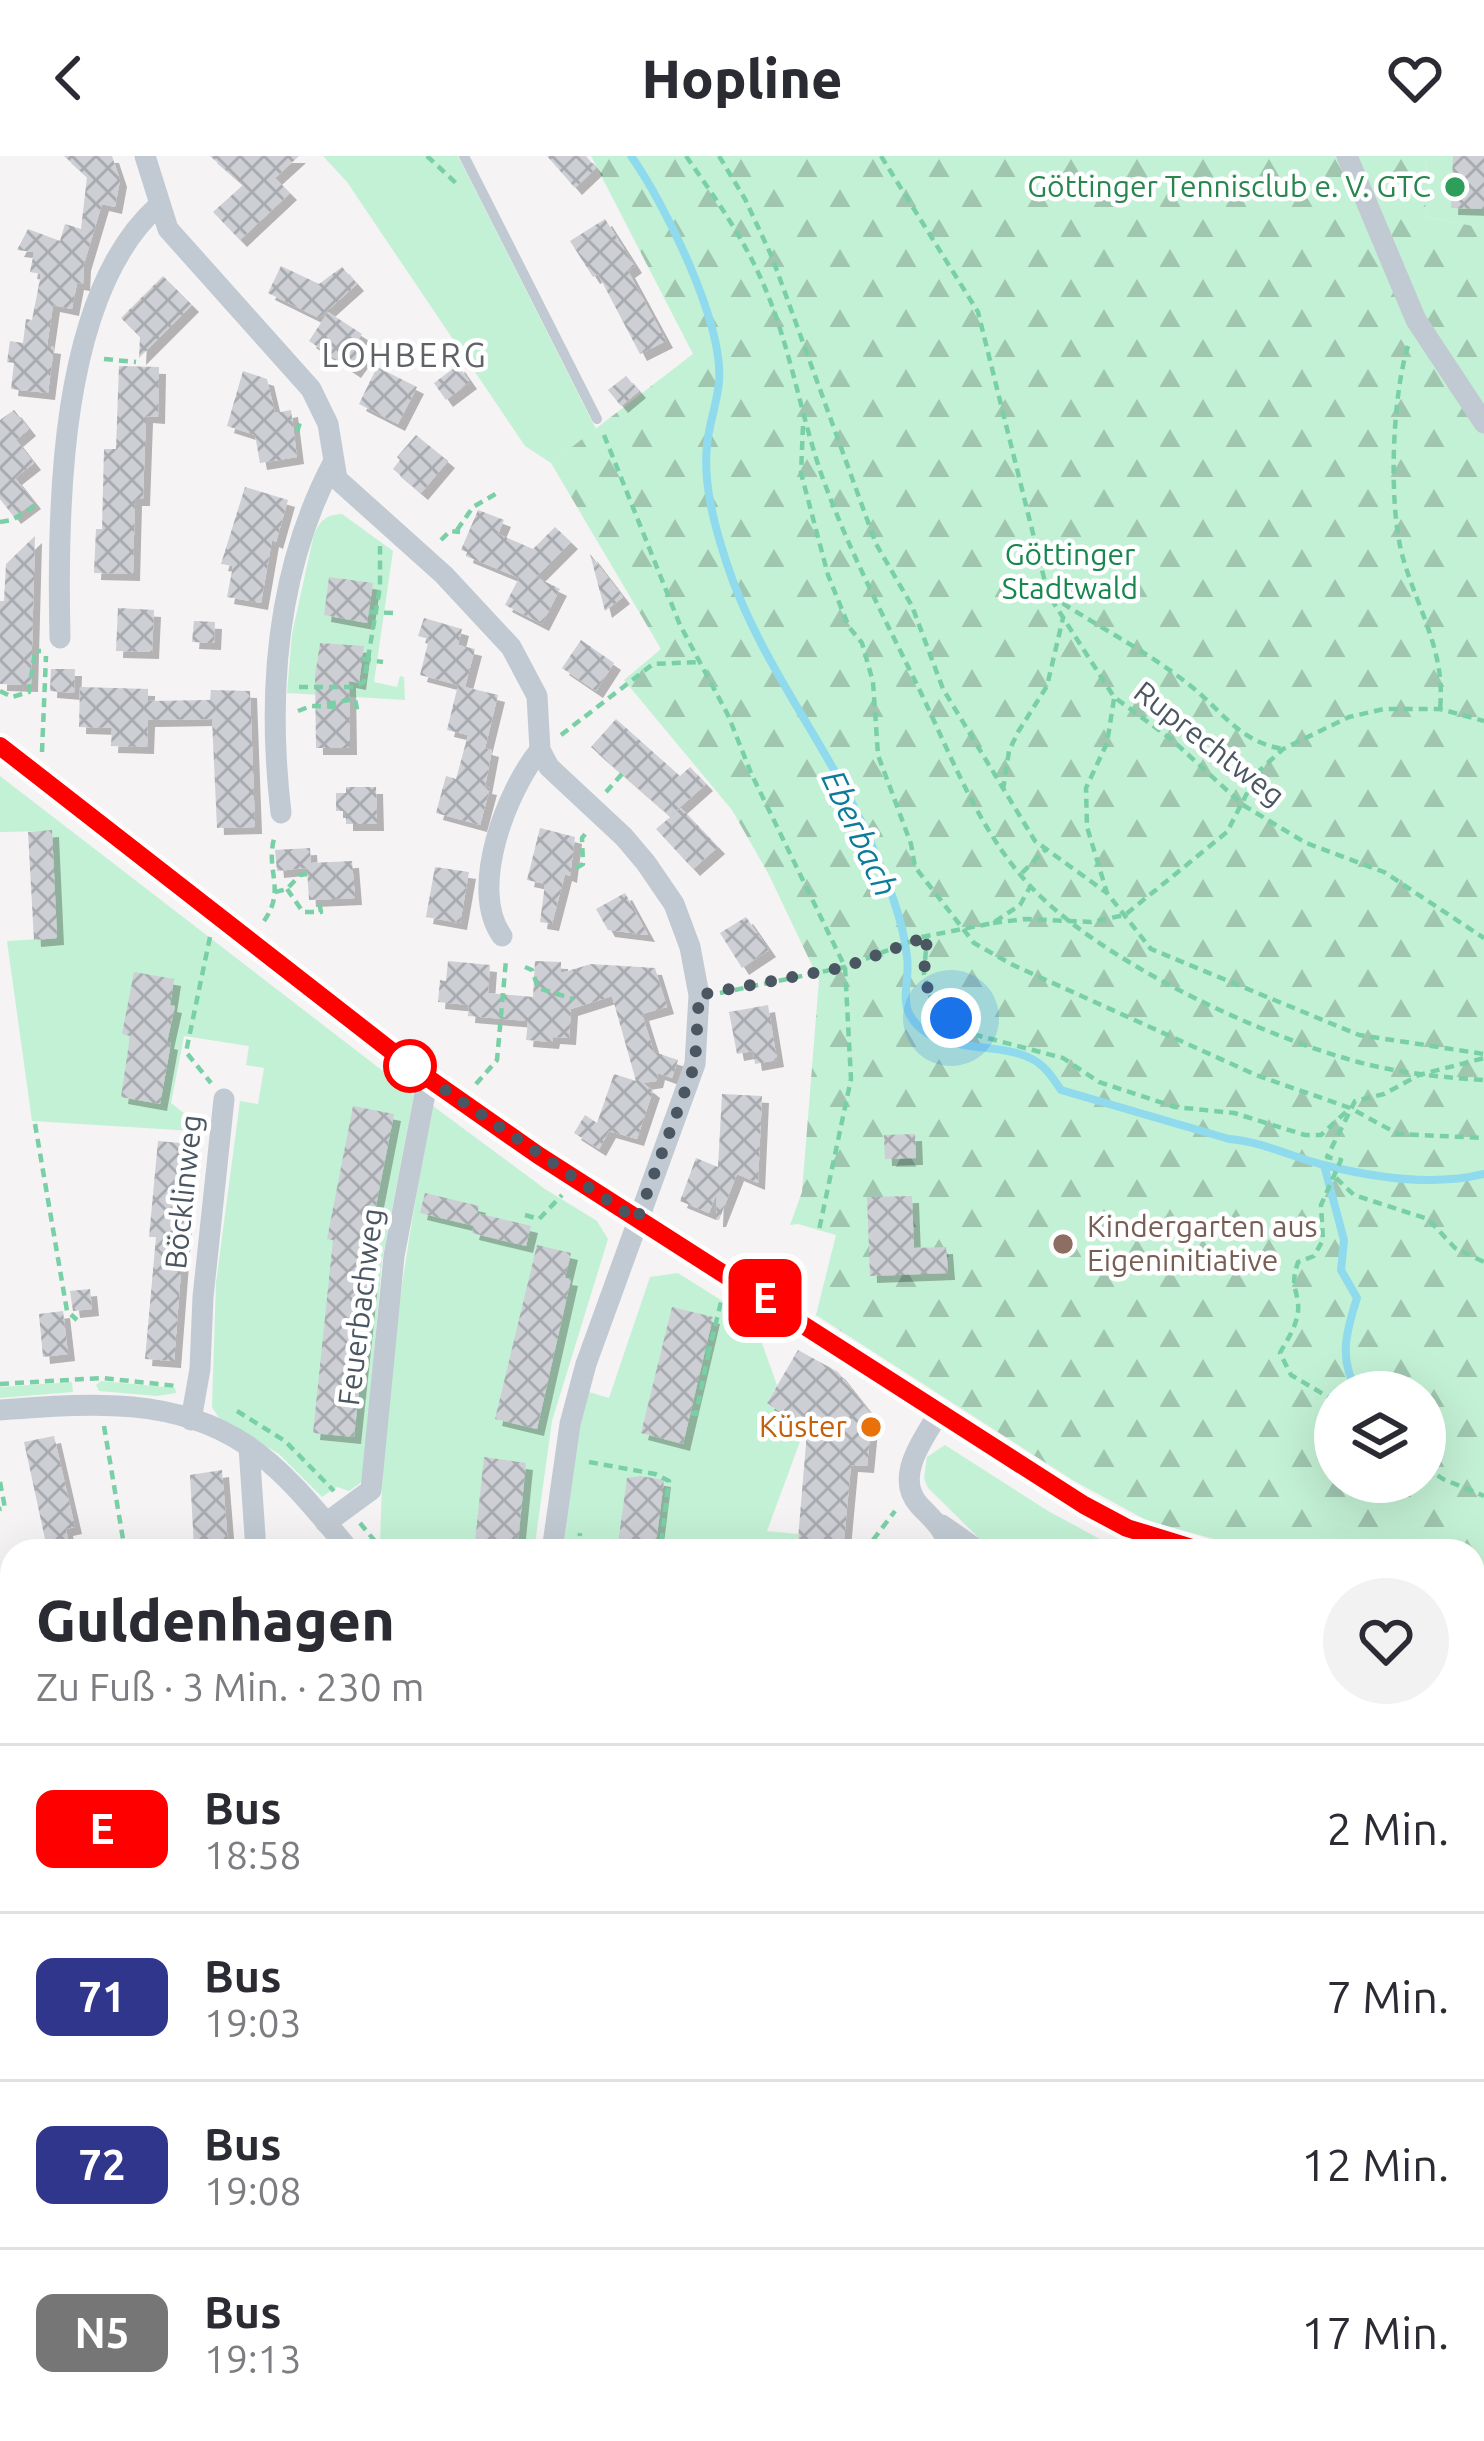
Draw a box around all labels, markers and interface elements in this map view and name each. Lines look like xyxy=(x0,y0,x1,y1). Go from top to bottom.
icon: back xyxy=(36,45,102,111)
icon: heart xyxy=(1382,45,1448,111)
text: Hopline xyxy=(641,48,843,108)
place label: Göttinger Tennisclub e. V. GTC xyxy=(1027,169,1431,203)
marker: Göttinger Tennisclub e. V. GTC xyxy=(1442,174,1468,200)
district label: LOHBERG xyxy=(321,336,489,373)
park label: Göttinger Stadtwald xyxy=(1002,537,1138,605)
street label: Ruprechtweg xyxy=(1128,674,1291,812)
water label: Eberbach xyxy=(815,764,906,902)
your location xyxy=(921,988,981,1048)
unlabelled marker xyxy=(385,1041,435,1091)
street label: Böcklinweg xyxy=(158,1113,208,1271)
street label: Feuerbachweg xyxy=(331,1206,389,1407)
place label: Kindergarten aus Eigeninitiative xyxy=(1087,1209,1318,1277)
marker: Kindergarten aus Eigeninitiative xyxy=(1050,1231,1076,1257)
line badge: E xyxy=(726,1259,804,1337)
text: E xyxy=(753,1274,778,1321)
map controls xyxy=(1314,1371,1446,1503)
button: layers xyxy=(1314,1371,1446,1503)
place label: Küster xyxy=(759,1409,848,1443)
marker: Küster xyxy=(858,1414,884,1440)
button: heart xyxy=(1323,1578,1449,1704)
text: Guldenhagen xyxy=(36,1588,395,1652)
text: Zu Fuß · 3 Min. · 230 m xyxy=(36,1665,424,1708)
text: Bus xyxy=(204,1782,281,1833)
text: 2 Min. xyxy=(1327,1803,1449,1854)
text: E xyxy=(90,1805,115,1852)
text: 18:58 xyxy=(204,1833,302,1876)
text: Bus xyxy=(204,1950,281,2001)
text: 7 Min. xyxy=(1327,1971,1449,2022)
text: 71 xyxy=(78,1973,126,2020)
text: 19:03 xyxy=(204,2001,302,2044)
text: Bus xyxy=(204,2118,281,2169)
text: 12 Min. xyxy=(1301,2139,1449,2190)
text: 72 xyxy=(78,2141,126,2188)
text: 19:08 xyxy=(204,2169,302,2212)
text: Bus xyxy=(204,2286,281,2337)
text: 17 Min. xyxy=(1301,2307,1449,2358)
text: N5 xyxy=(74,2309,130,2356)
text: 19:13 xyxy=(204,2337,302,2380)

